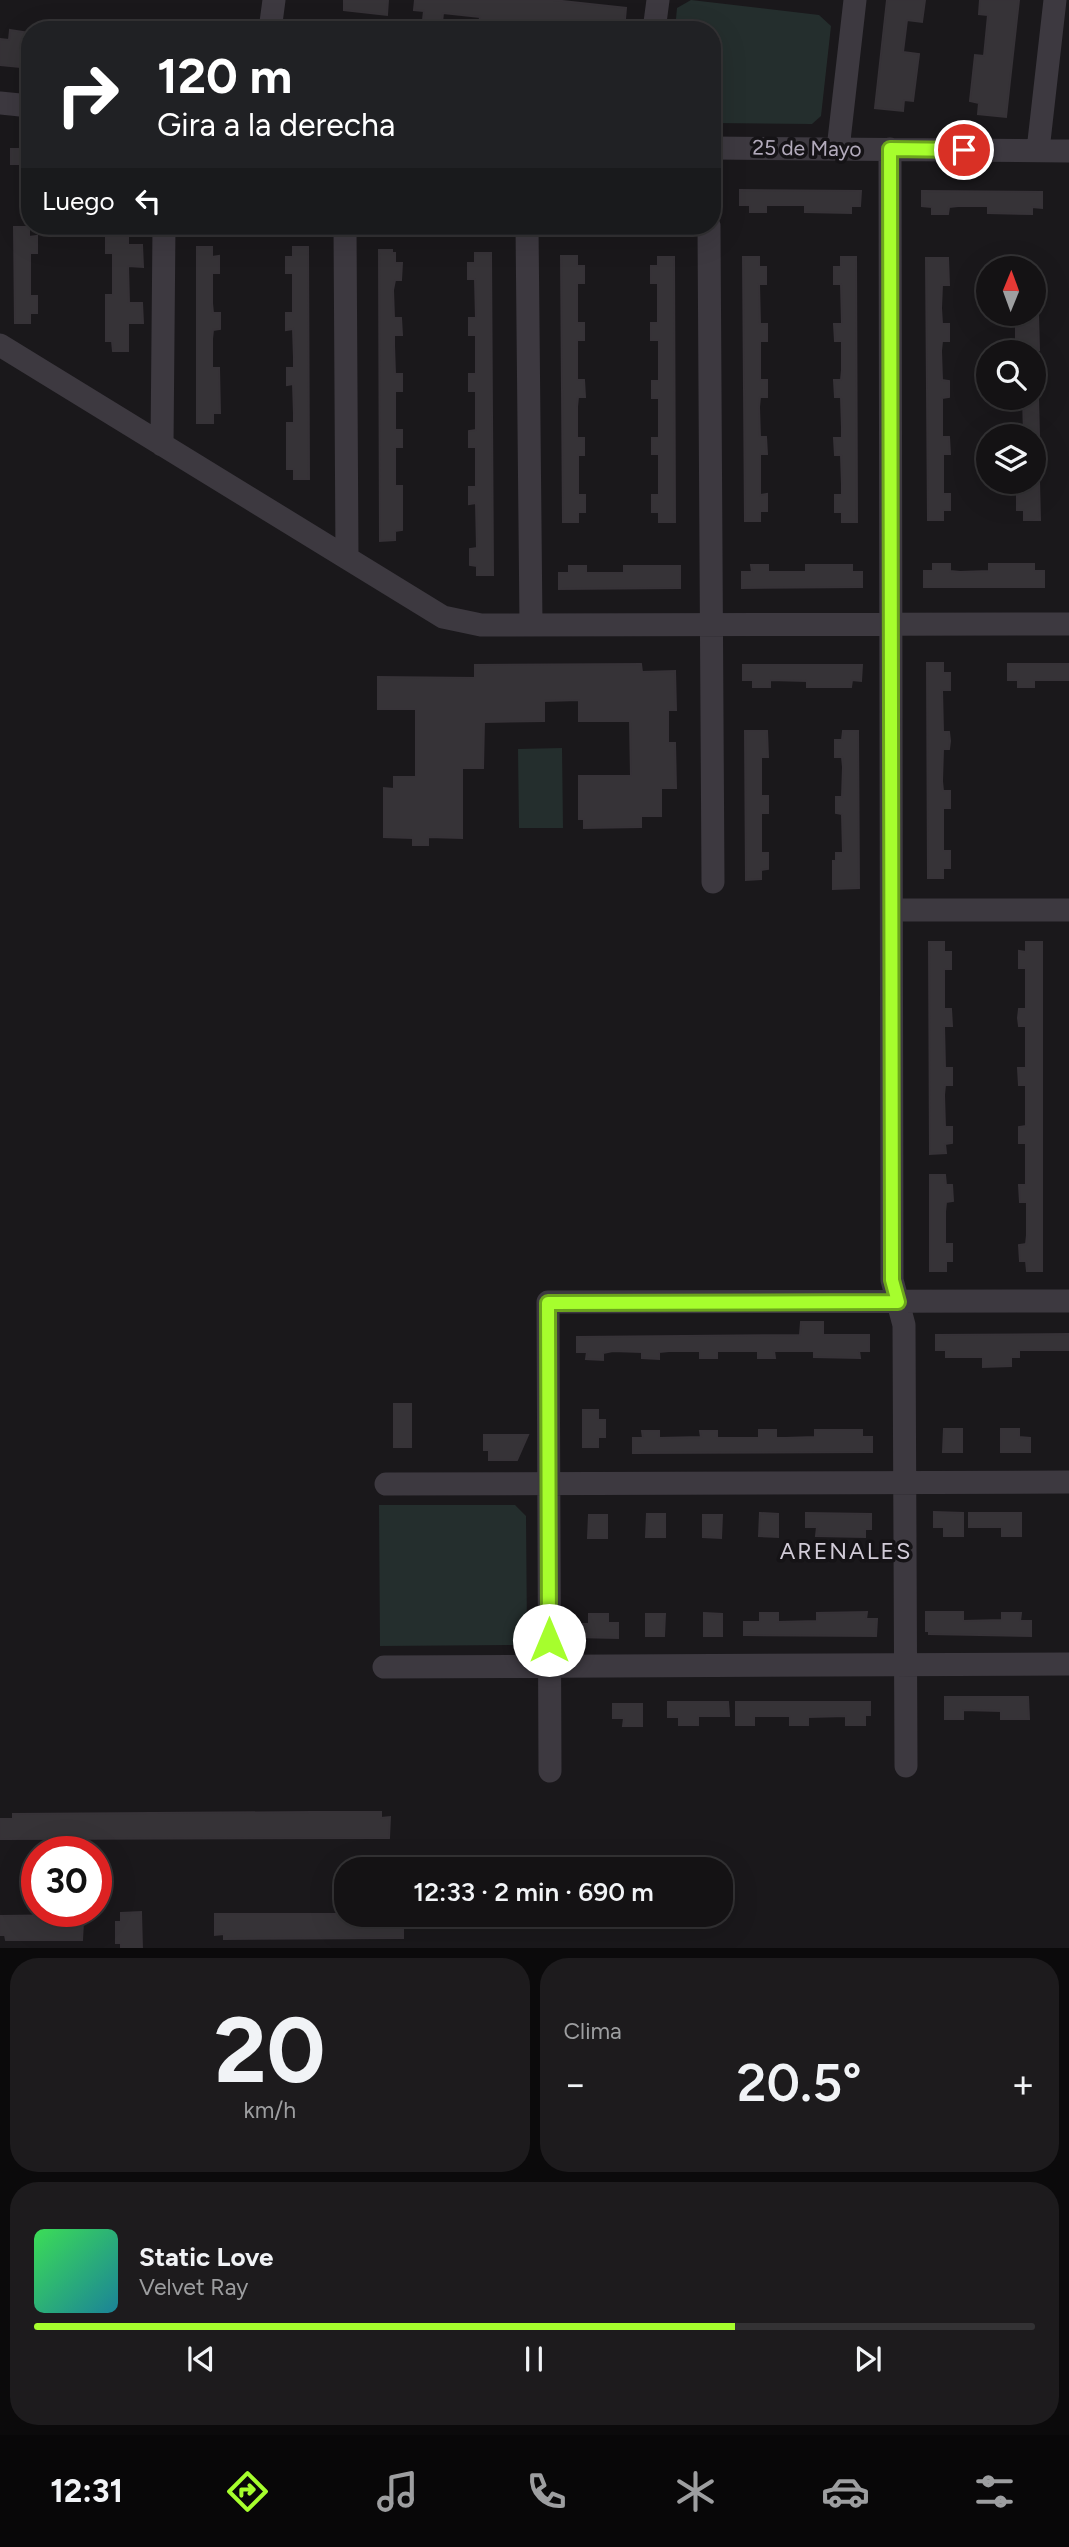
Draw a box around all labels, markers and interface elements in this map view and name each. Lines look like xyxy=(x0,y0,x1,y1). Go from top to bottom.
text: 120 m xyxy=(157,46,292,105)
icon: right xyxy=(42,49,133,140)
text: Gira a la derecha xyxy=(157,106,395,144)
pin xyxy=(934,120,994,180)
icon: arrive xyxy=(945,131,983,169)
street label: 25 de Mayo xyxy=(752,135,862,161)
icon: left xyxy=(129,182,167,220)
text: Luego xyxy=(42,185,115,217)
north arrow xyxy=(976,256,1046,326)
map controls xyxy=(976,256,1046,494)
button: search xyxy=(976,340,1046,410)
button: layers xyxy=(976,424,1046,494)
district label: ARENALES xyxy=(780,1537,912,1565)
position arrow xyxy=(512,1603,586,1677)
speed limit sign: 30 xyxy=(21,1836,112,1927)
text: 12:33 · 2 min · 690 m xyxy=(413,1876,654,1908)
text: 20 xyxy=(214,1996,326,2105)
text: Clima xyxy=(564,2017,622,2045)
text: 20.5° xyxy=(737,2052,862,2114)
text: − xyxy=(564,2061,587,2107)
text: + xyxy=(1011,2061,1035,2107)
text: km/h xyxy=(243,2096,296,2124)
text: Static Love xyxy=(139,2241,273,2273)
text: Velvet Ray xyxy=(139,2273,248,2301)
icon: previous xyxy=(182,2340,220,2378)
icon: pause xyxy=(515,2340,553,2378)
icon: next xyxy=(849,2340,887,2378)
icon: directions xyxy=(223,2467,272,2516)
icon: music xyxy=(373,2467,422,2516)
icon: phone xyxy=(522,2467,571,2516)
icon: climate xyxy=(671,2467,720,2516)
icon: car xyxy=(821,2467,870,2516)
icon: filters xyxy=(970,2467,1019,2516)
text: 12:31 xyxy=(50,2472,123,2510)

